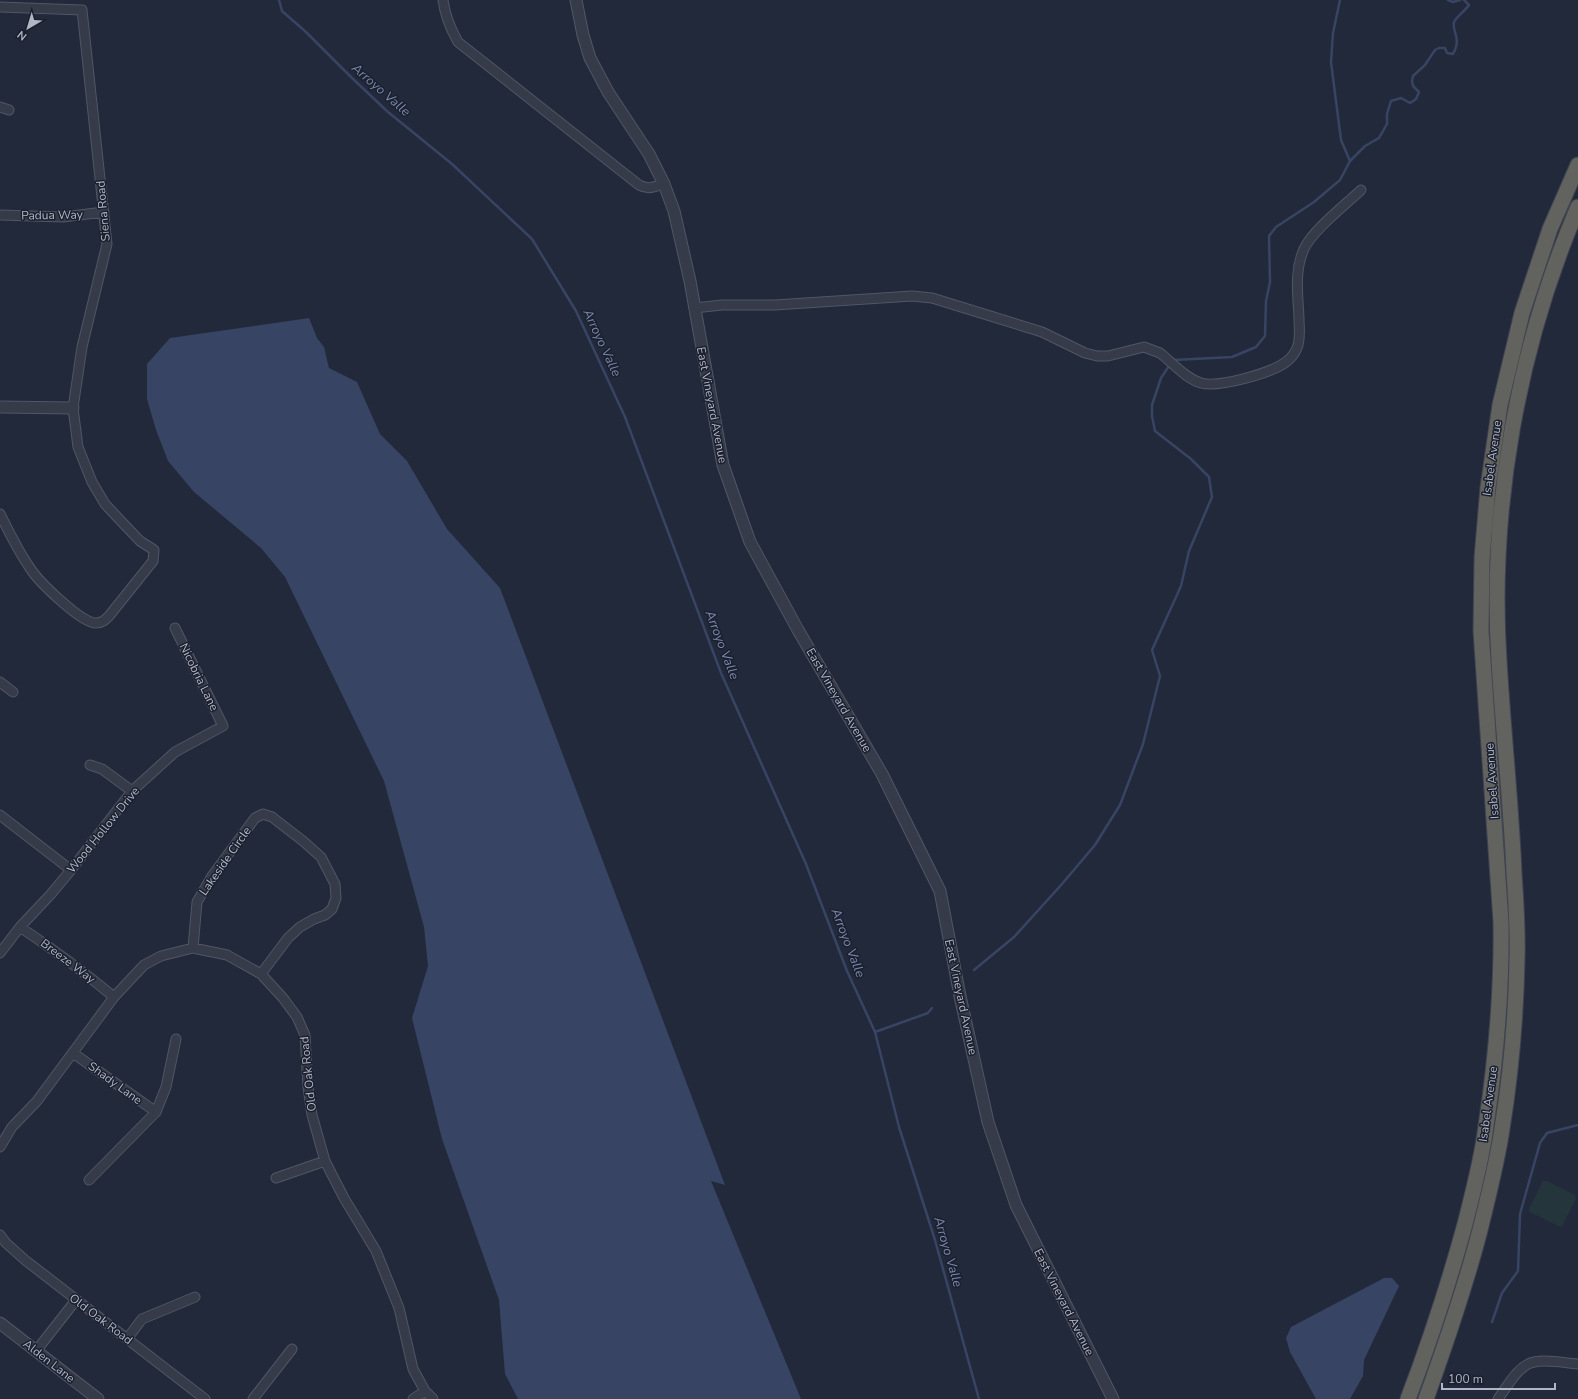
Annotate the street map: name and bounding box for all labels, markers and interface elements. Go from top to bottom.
north arrow [8,8,48,48]
text: N [14,27,30,44]
water label: Arroyo Valle [347,59,414,121]
street label: Siena Road [92,180,114,242]
street label: Padua Way [21,206,84,224]
water label: Arroyo Valle [578,305,626,380]
street label: East Vineyard Avenue [693,346,731,464]
street label: Isabel Avenue [1479,419,1505,497]
water label: Arroyo Valle [700,607,743,682]
street label: Nicobria Lane [176,641,222,713]
street label: East Vineyard Avenue [803,645,875,755]
street label: Isabel Avenue [1481,743,1503,819]
street label: Wood Hollow Drive [63,783,143,877]
street label: Lakeside Circle [195,823,255,899]
water label: Arroyo Valle [826,905,869,980]
street label: Breeze Way [37,935,99,987]
street label: East Vineyard Avenue [941,938,981,1056]
street label: Old Oak Road [296,1036,320,1112]
street label: Shady Lane [85,1058,145,1108]
street label: Isabel Avenue [1475,1065,1501,1143]
water label: Arroyo Valle [929,1214,967,1289]
street label: East Vineyard Avenue [1030,1246,1098,1358]
street label: Old Oak Road [66,1290,136,1348]
street label: Alden Lane [20,1336,78,1386]
scale bar [1442,1365,1555,1391]
text: 100 m [1448,1371,1483,1387]

